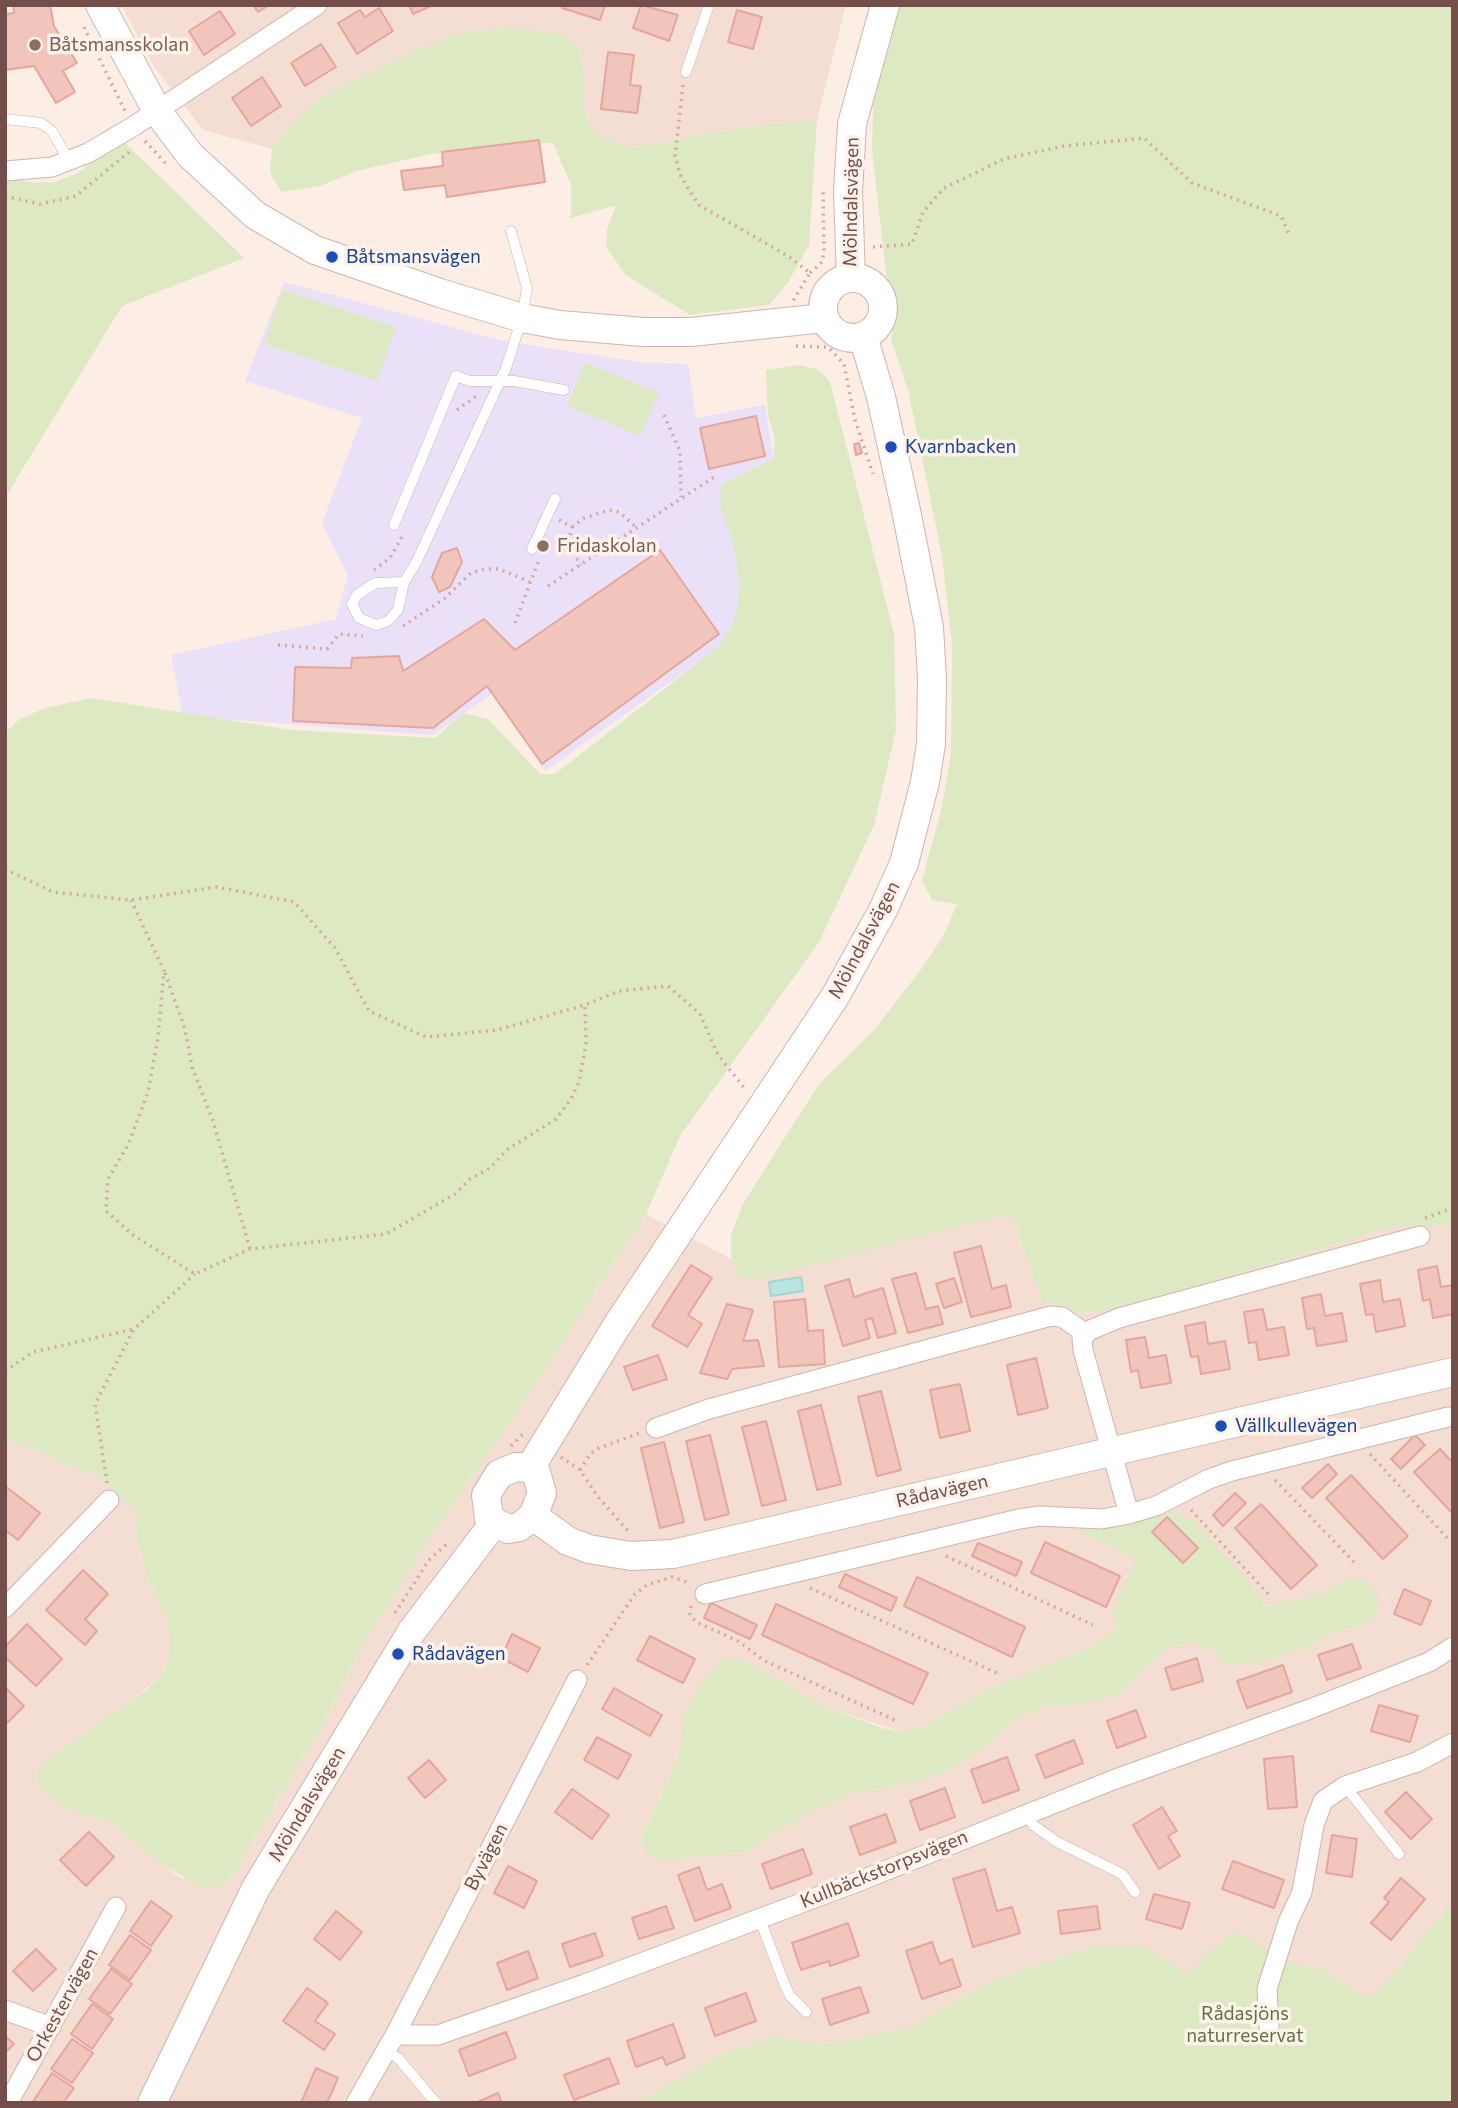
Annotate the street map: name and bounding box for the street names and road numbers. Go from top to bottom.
street label: Mölndalsvägen [838,137,864,267]
street label: Mölndalsvägen [823,877,905,1003]
street label: Rådavägen [894,1469,990,1513]
street label: Mölndalsvägen [264,1742,350,1866]
street label: Byvägen [459,1820,513,1894]
street label: Kullbäckstorpsvägen [797,1825,971,1913]
street label: Orkestervägen [21,1944,103,2066]

